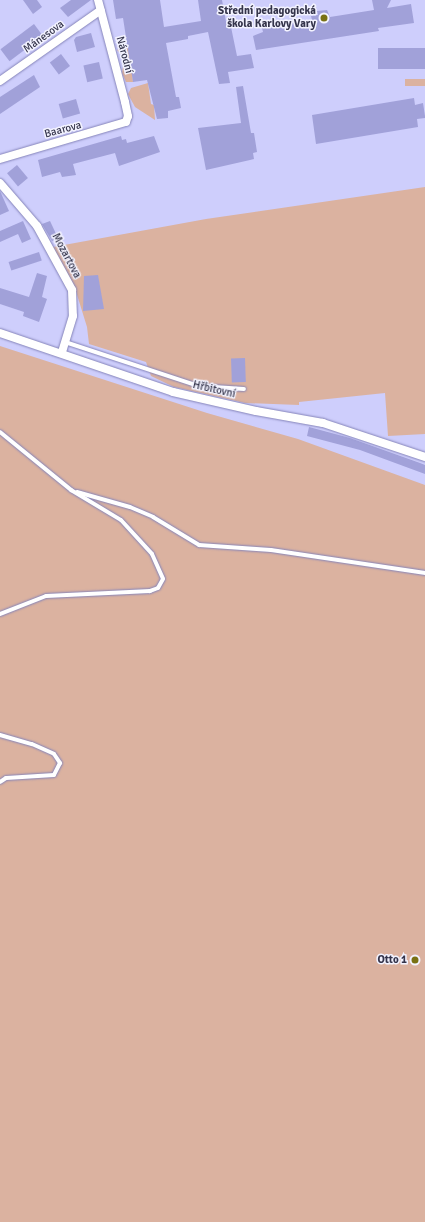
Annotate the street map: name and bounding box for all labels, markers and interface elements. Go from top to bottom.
place label: Střední pedagogická škola Karlovy Vary [218,5,316,31]
marker: Střední pedagogická škola Karlovy Vary [319,13,329,23]
street label: Mánesova [21,18,67,56]
street label: Národní [113,35,135,75]
street label: Baarova [43,119,83,141]
street label: Mozartova [49,231,83,281]
street label: Hřbitovní [191,379,237,401]
place label: Otto 1 [377,953,407,967]
marker: Otto 1 [410,955,420,965]

